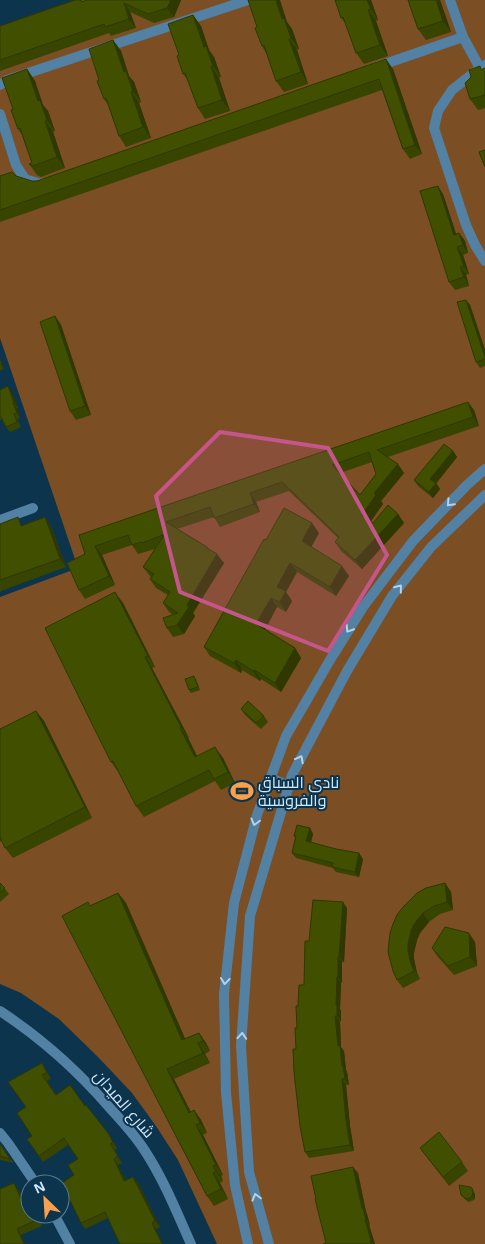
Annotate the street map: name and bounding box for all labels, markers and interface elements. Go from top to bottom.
one-way arrow [447,497,456,506]
one-way arrow [393,585,401,594]
one-way arrow [345,624,355,633]
one-way arrow [294,755,304,764]
place label: نادي السباق والفروسية [258,774,339,810]
sports icon: نادي السباق والفروسية [229,778,255,804]
one-way arrow [250,817,261,826]
one-way arrow [220,977,231,985]
one-way arrow [236,1031,247,1039]
street label: شارع الميدان [88,1067,158,1143]
north arrow [20,1174,70,1224]
text: N [32,1178,47,1197]
one-way arrow [251,1192,262,1201]

